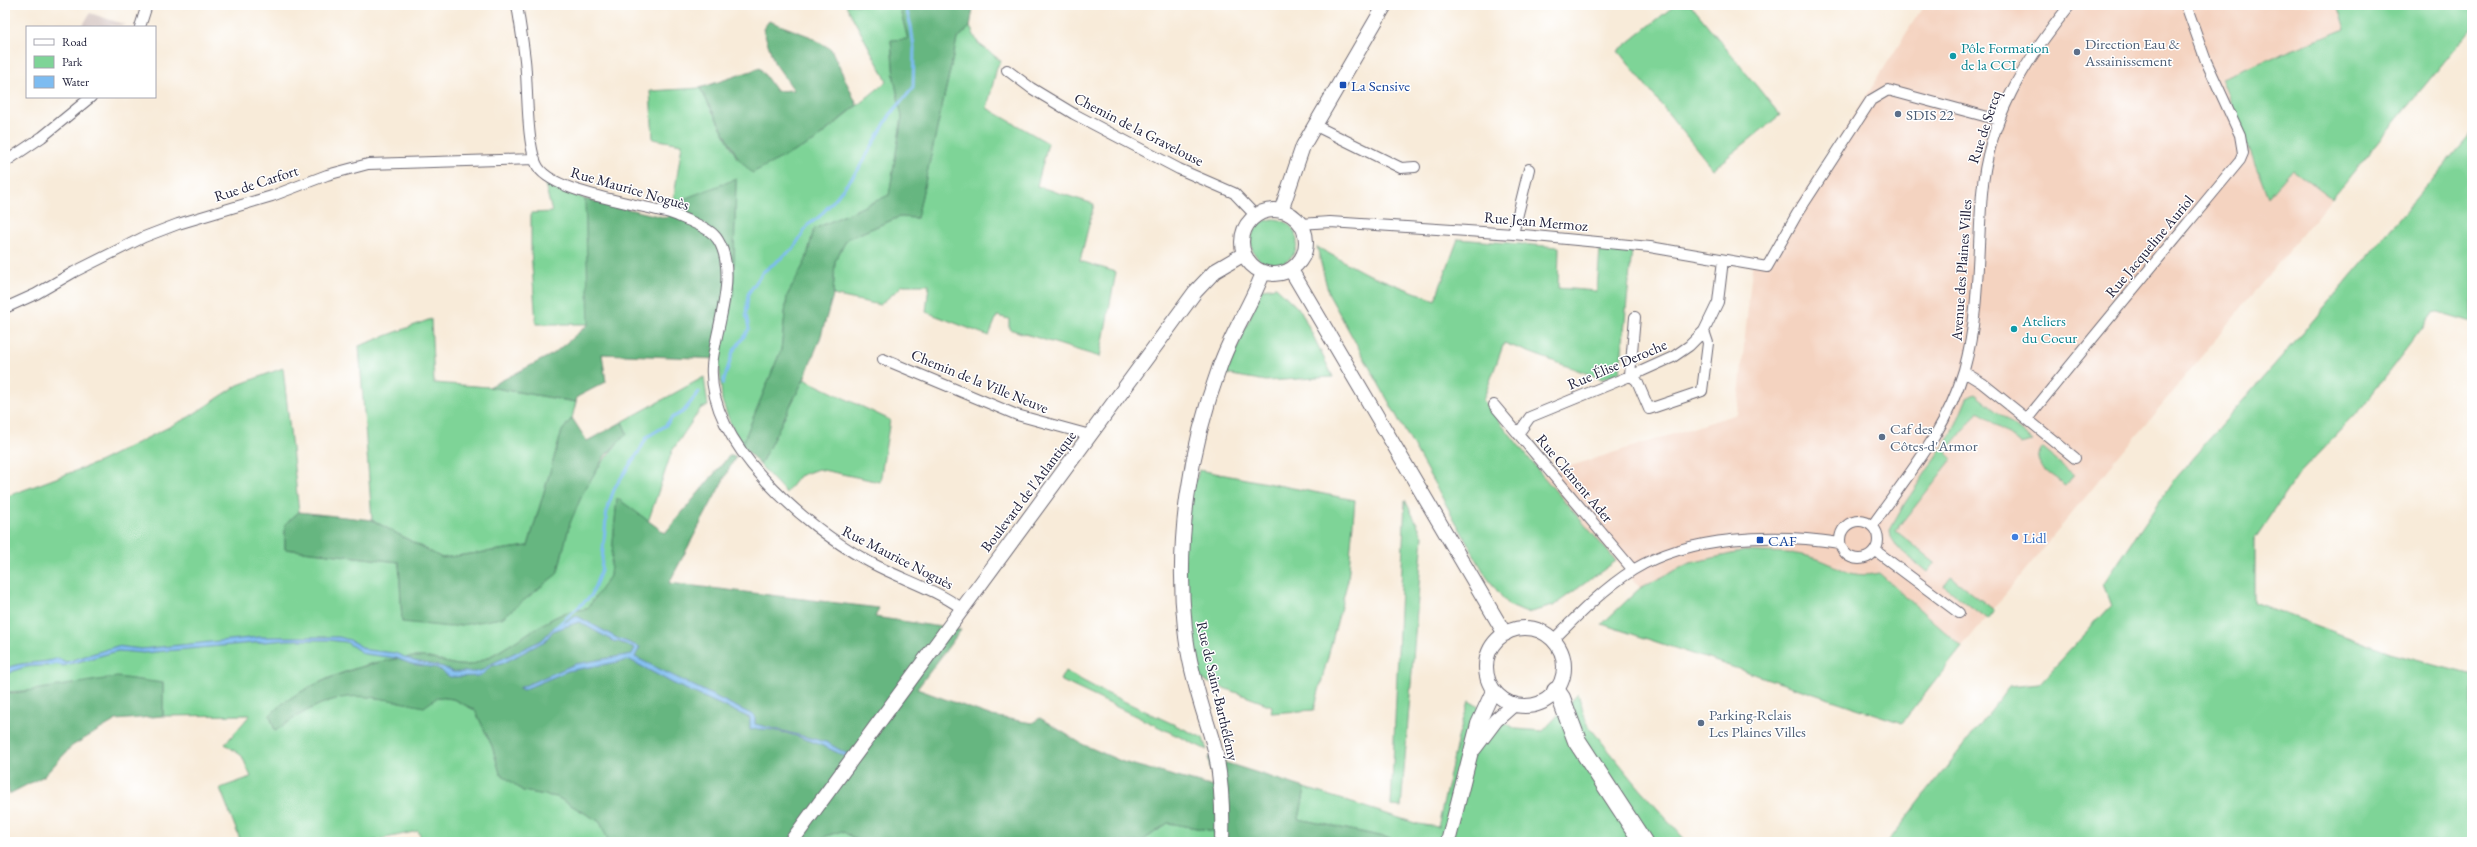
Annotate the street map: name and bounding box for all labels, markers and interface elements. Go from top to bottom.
legend [26,26,156,98]
text: Road [62,34,88,50]
place label: Direction Eau & Assainissement [2084,34,2181,70]
place label: Pôle Formation de la CCI [1961,38,2049,74]
marker: Direction Eau & Assainissement [2072,47,2082,57]
marker: Pôle Formation de la CCI [1948,51,1958,61]
text: Park [62,54,83,70]
text: Water [62,74,89,90]
place label: La Sensive [1351,76,1410,95]
marker: La Sensive [1338,80,1348,90]
street label: Chemin de la Gravelouse [1071,88,1207,170]
street label: Rue de Sercq [1963,88,2005,166]
place label: SDIS 22 [1906,105,1955,124]
marker: SDIS 22 [1893,109,1903,119]
street label: Rue de Carfort [212,160,301,205]
street label: Rue Maurice Noguès [569,162,692,214]
street label: Rue Jacqueline Auriol [2101,191,2198,301]
street label: Avenue des Plaines Villes [1947,198,1975,342]
street label: Rue Jean Mermoz [1483,207,1589,235]
place label: Ateliers du Coeur [2021,311,2077,347]
marker: Ateliers du Coeur [2009,324,2019,334]
street label: Rue Élise Deroche [1564,334,1670,393]
street label: Chemin de la Ville Neuve [908,345,1052,417]
place label: Caf des Côtes-d'Armor [1890,419,1978,455]
street label: Boulevard de l'Atlantique [976,426,1080,555]
street label: Rue Clément Ader [1533,430,1617,526]
marker: Caf des Côtes-d'Armor [1877,432,1887,442]
street label: Rue Maurice Noguès [839,521,957,593]
place label: Lidl [2023,528,2047,547]
place label: CAF [1768,531,1797,550]
marker: Lidl [2010,532,2020,542]
marker: CAF [1755,535,1765,545]
street label: Rue de Saint-Barthélémy [1193,619,1243,763]
place label: Parking-Relais Les Plaines Villes [1709,705,1806,741]
marker: Parking-Relais Les Plaines Villes [1696,718,1706,728]

